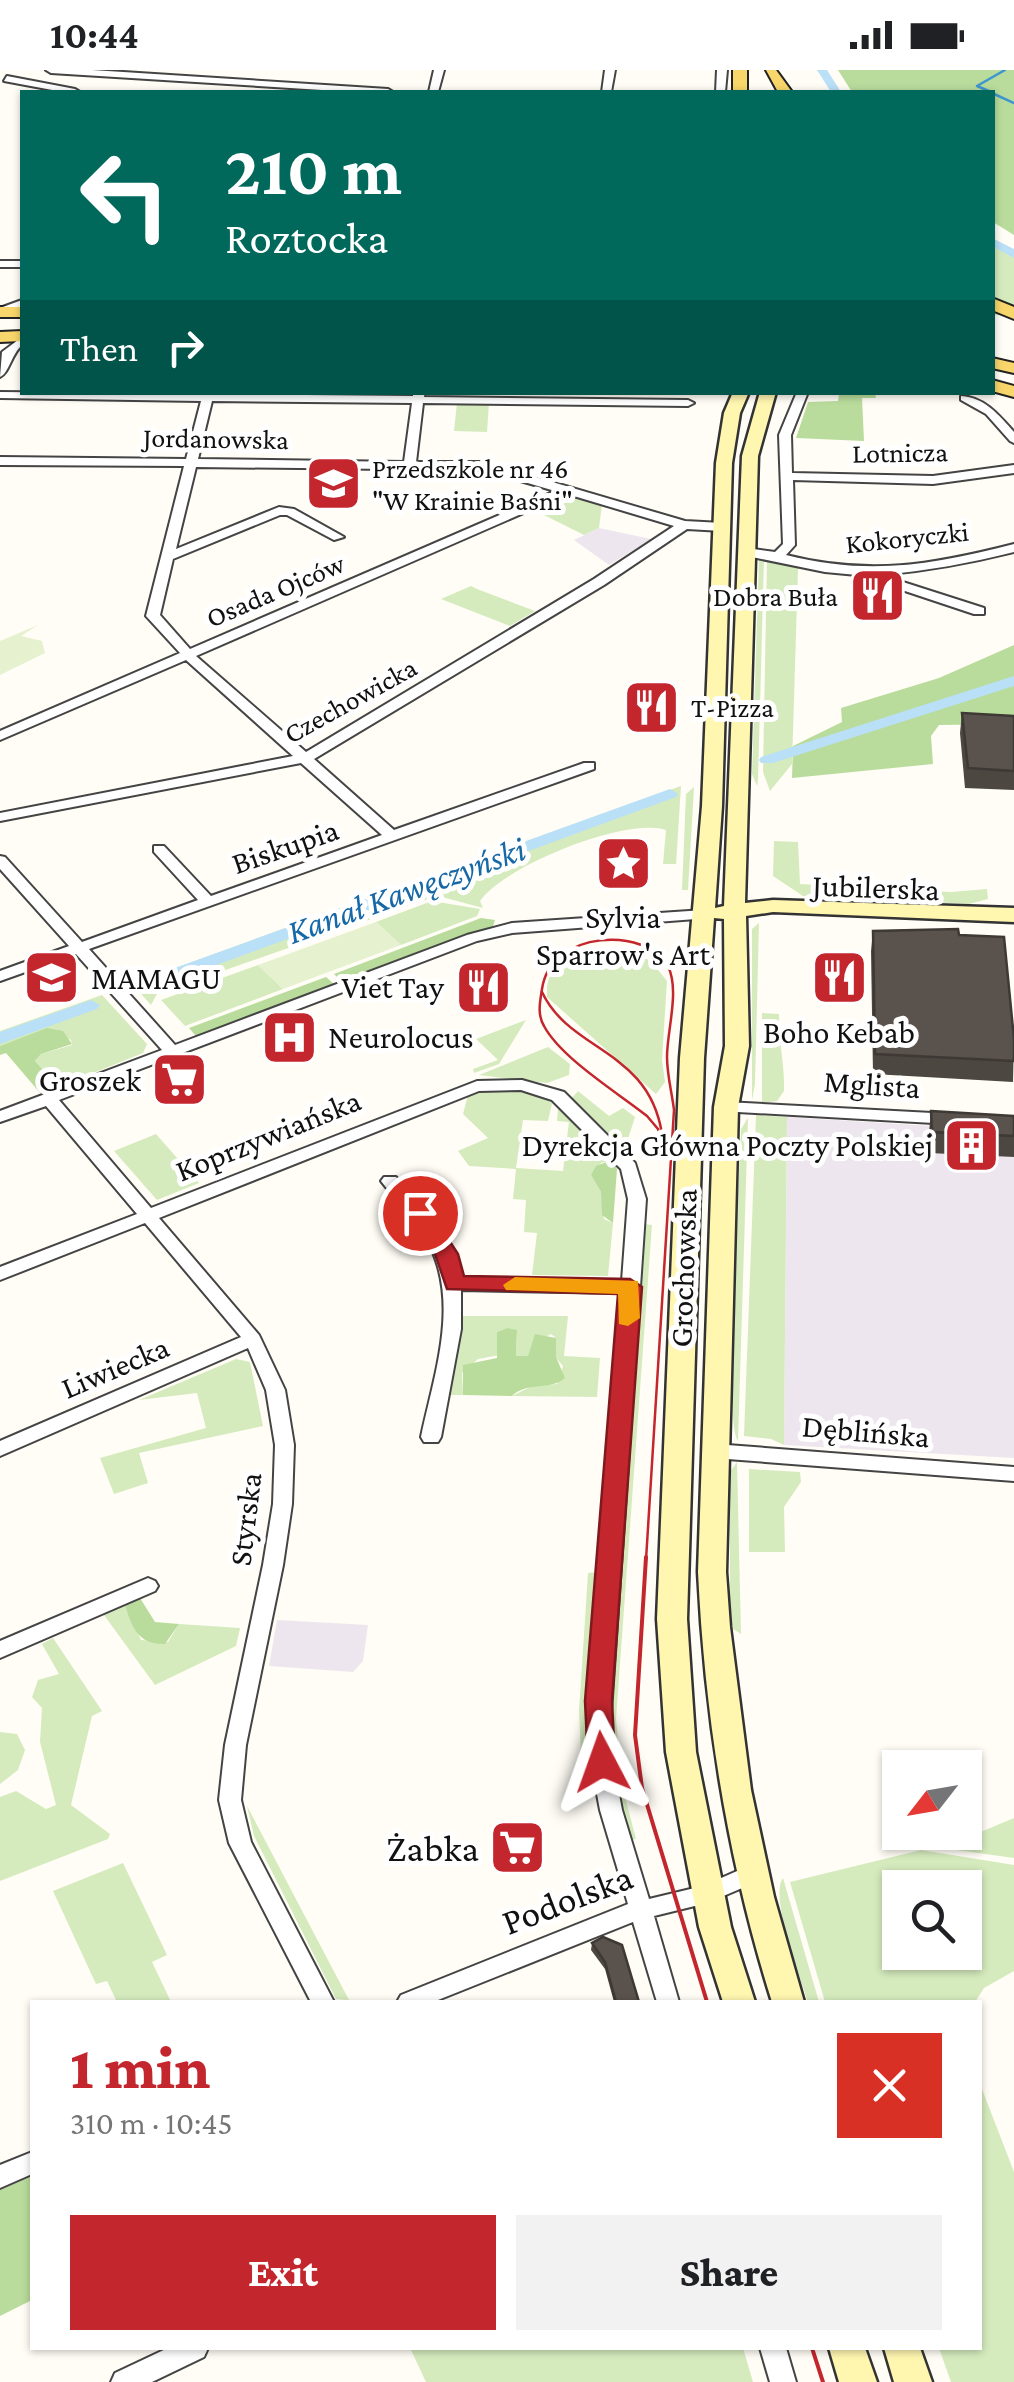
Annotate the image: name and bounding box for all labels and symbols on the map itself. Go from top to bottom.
street label: Jordanowska [140,422,289,455]
street label: Lotnicza [852,436,948,469]
place label: Przedszkole nr 46 "W Krainie Baśni" [372,453,573,516]
school or university icon: Przedszkole nr 46 "W Krainie Baśni" [303,454,363,514]
street label: Kokoryczki [844,516,970,559]
street label: Osada Ojców [201,547,349,633]
restaurant icon: Dobra Buła [847,566,907,626]
place label: Dobra Buła [713,581,838,612]
street label: Czechowicka [279,651,422,750]
restaurant icon: T-Pizza [622,677,682,737]
place label: T-Pizza [691,692,774,723]
street label: Biskupia [227,811,343,881]
water label: Kanał Kawęczyński [282,829,531,952]
place icon: Sylvia Sparrow's Art [593,833,653,893]
street label: Jubilerska [809,867,941,907]
place label: Sylvia Sparrow's Art [536,899,710,972]
school or university icon: MAMAGU [22,948,82,1008]
restaurant icon: Boho Kebab [809,948,869,1008]
restaurant icon: Viet Tay [453,957,513,1017]
place label: MAMAGU [91,960,221,996]
place label: Viet Tay [342,969,444,1005]
hospital icon: Neurolocus [259,1007,319,1067]
place label: Boho Kebab [763,1014,915,1050]
place label: Neurolocus [328,1019,474,1055]
supermarket icon: Groszek [150,1050,210,1110]
place label: Groszek [39,1062,142,1098]
street label: Mglista [823,1063,922,1105]
street label: Koprzywiańska [170,1081,366,1189]
building icon: Dyrekcja Główna Poczty Polskiej [942,1115,1002,1175]
place label: Dyrekcja Główna Poczty Polskiej [522,1127,933,1163]
pin [378,1171,463,1256]
street label: Grochowska [662,1188,704,1348]
street label: Liwiecka [56,1328,174,1406]
street label: Dęblińska [801,1407,932,1455]
street label: Styrska [221,1470,269,1568]
position arrow [550,1710,654,1814]
north arrow [882,1750,982,1850]
supermarket icon: Żabka [488,1818,548,1878]
place label: Żabka [387,1827,479,1869]
street label: Podolska [496,1855,638,1943]

